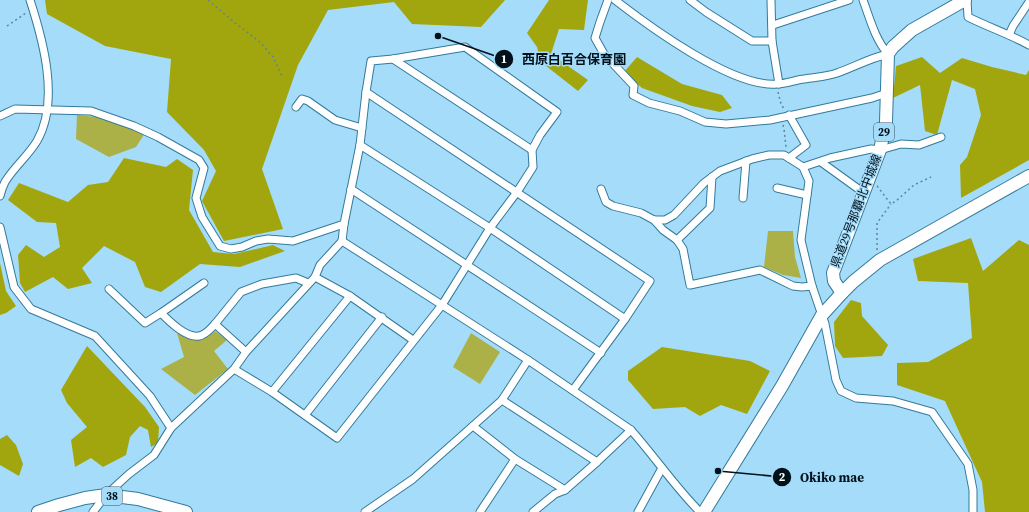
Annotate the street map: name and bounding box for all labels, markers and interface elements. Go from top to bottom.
callout: 西原白百合保育園 [494,47,634,72]
text: 1 [501,51,507,67]
text: 西原白百合保育園 [522,51,626,68]
road number: 29 [874,123,894,141]
street label: 県道29号那覇北中城線 [827,152,885,270]
callout: Okiko mae [772,465,872,490]
text: 2 [779,469,786,485]
text: Okiko mae [800,469,864,486]
road number: 38 [102,487,122,505]

